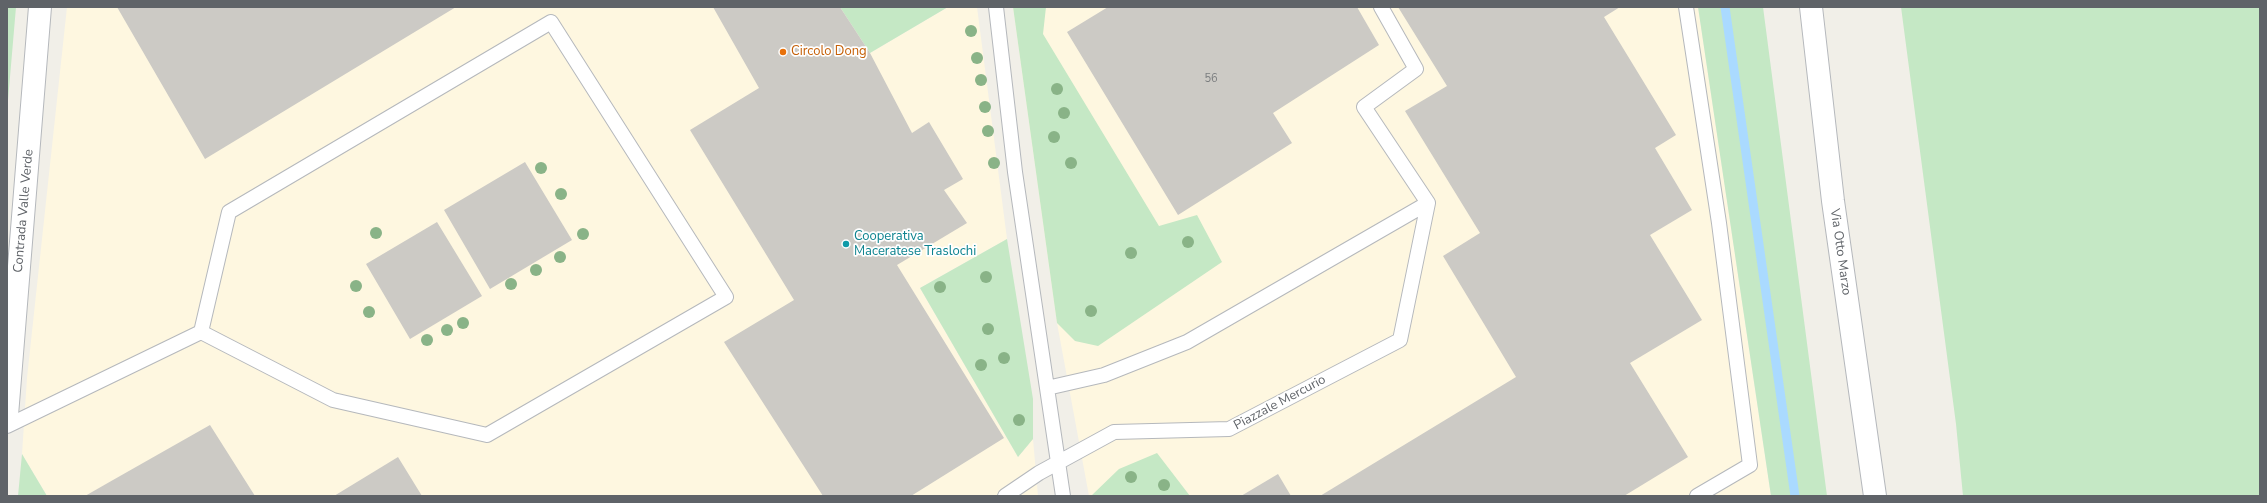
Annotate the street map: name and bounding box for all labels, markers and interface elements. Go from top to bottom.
place label: Circolo Dong [791,44,867,60]
marker: Circolo Dong [778,47,788,57]
house number: 56 [1204,72,1218,86]
street label: Contrada Valle Verde [11,149,37,273]
street label: Via Otto Marzo [1826,208,1854,296]
place label: Cooperativa Maceratese Traslochi [854,229,976,260]
marker: Cooperativa Maceratese Traslochi [841,239,851,249]
street label: Piazzale Mercurio [1231,372,1329,434]

